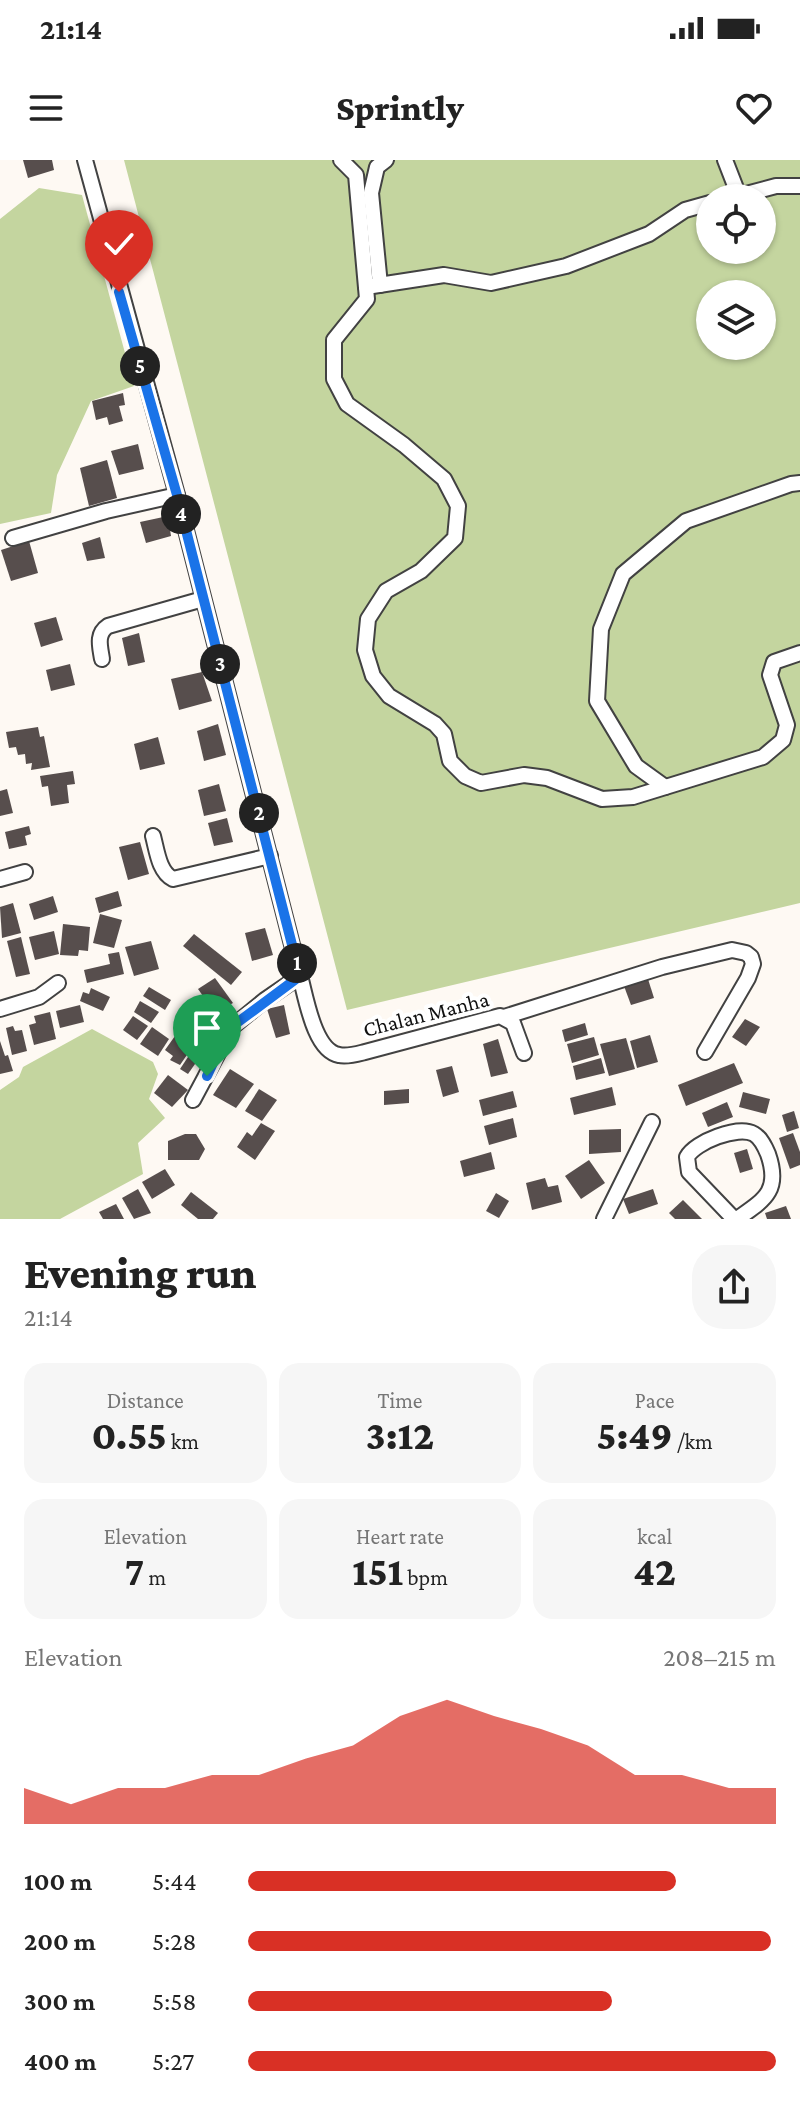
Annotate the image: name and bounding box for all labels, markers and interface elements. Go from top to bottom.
text: 21:14 [40,12,102,45]
icon: menu [24,86,68,130]
icon: heart [732,86,776,130]
text: Sprintly [336,88,464,128]
map controls [696,184,776,360]
button: locate [696,184,776,264]
pin [85,210,153,292]
icon: check [97,222,141,266]
button: layers [696,280,776,360]
pin: 5 [120,346,160,386]
text: 5 [135,353,145,378]
pin: 4 [161,494,201,534]
text: 4 [175,501,187,526]
pin: 3 [200,644,240,684]
text: 3 [215,651,225,676]
pin: 2 [239,793,279,833]
text: 2 [253,800,265,825]
pin: 1 [277,943,317,983]
text: 1 [293,950,301,975]
street label: Chalan Manha [360,986,492,1042]
pin [173,994,241,1076]
icon: arrive [185,1006,229,1050]
button: share [692,1245,776,1329]
text: Evening run [24,1249,256,1297]
text: 21:14 [24,1303,73,1332]
text: Distance [107,1388,184,1413]
text: Time [377,1388,423,1413]
text: Pace [635,1388,674,1413]
text: 0.55 [92,1413,167,1458]
text: 3:12 [366,1413,434,1458]
text: 5:49 [597,1413,673,1458]
text: km [167,1429,199,1454]
text: /km [673,1429,713,1454]
text: Elevation [104,1524,187,1549]
text: Heart rate [356,1524,444,1549]
text: kcal [637,1524,672,1549]
text: 7 [125,1549,144,1594]
text: 151 [352,1549,403,1594]
text: 42 [633,1549,676,1594]
text: m [144,1565,166,1590]
text: bpm [403,1565,448,1590]
text: Elevation [24,1643,122,1672]
text: 208–215 m [663,1643,776,1672]
text: 100 m [24,1867,92,1896]
text: 5:44 [152,1867,197,1896]
text: 200 m [24,1927,96,1956]
text: 5:28 [152,1927,197,1956]
text: 300 m [24,1987,95,2016]
text: 5:58 [152,1987,196,2016]
text: 400 m [24,2047,97,2076]
text: 5:27 [152,2047,194,2076]

